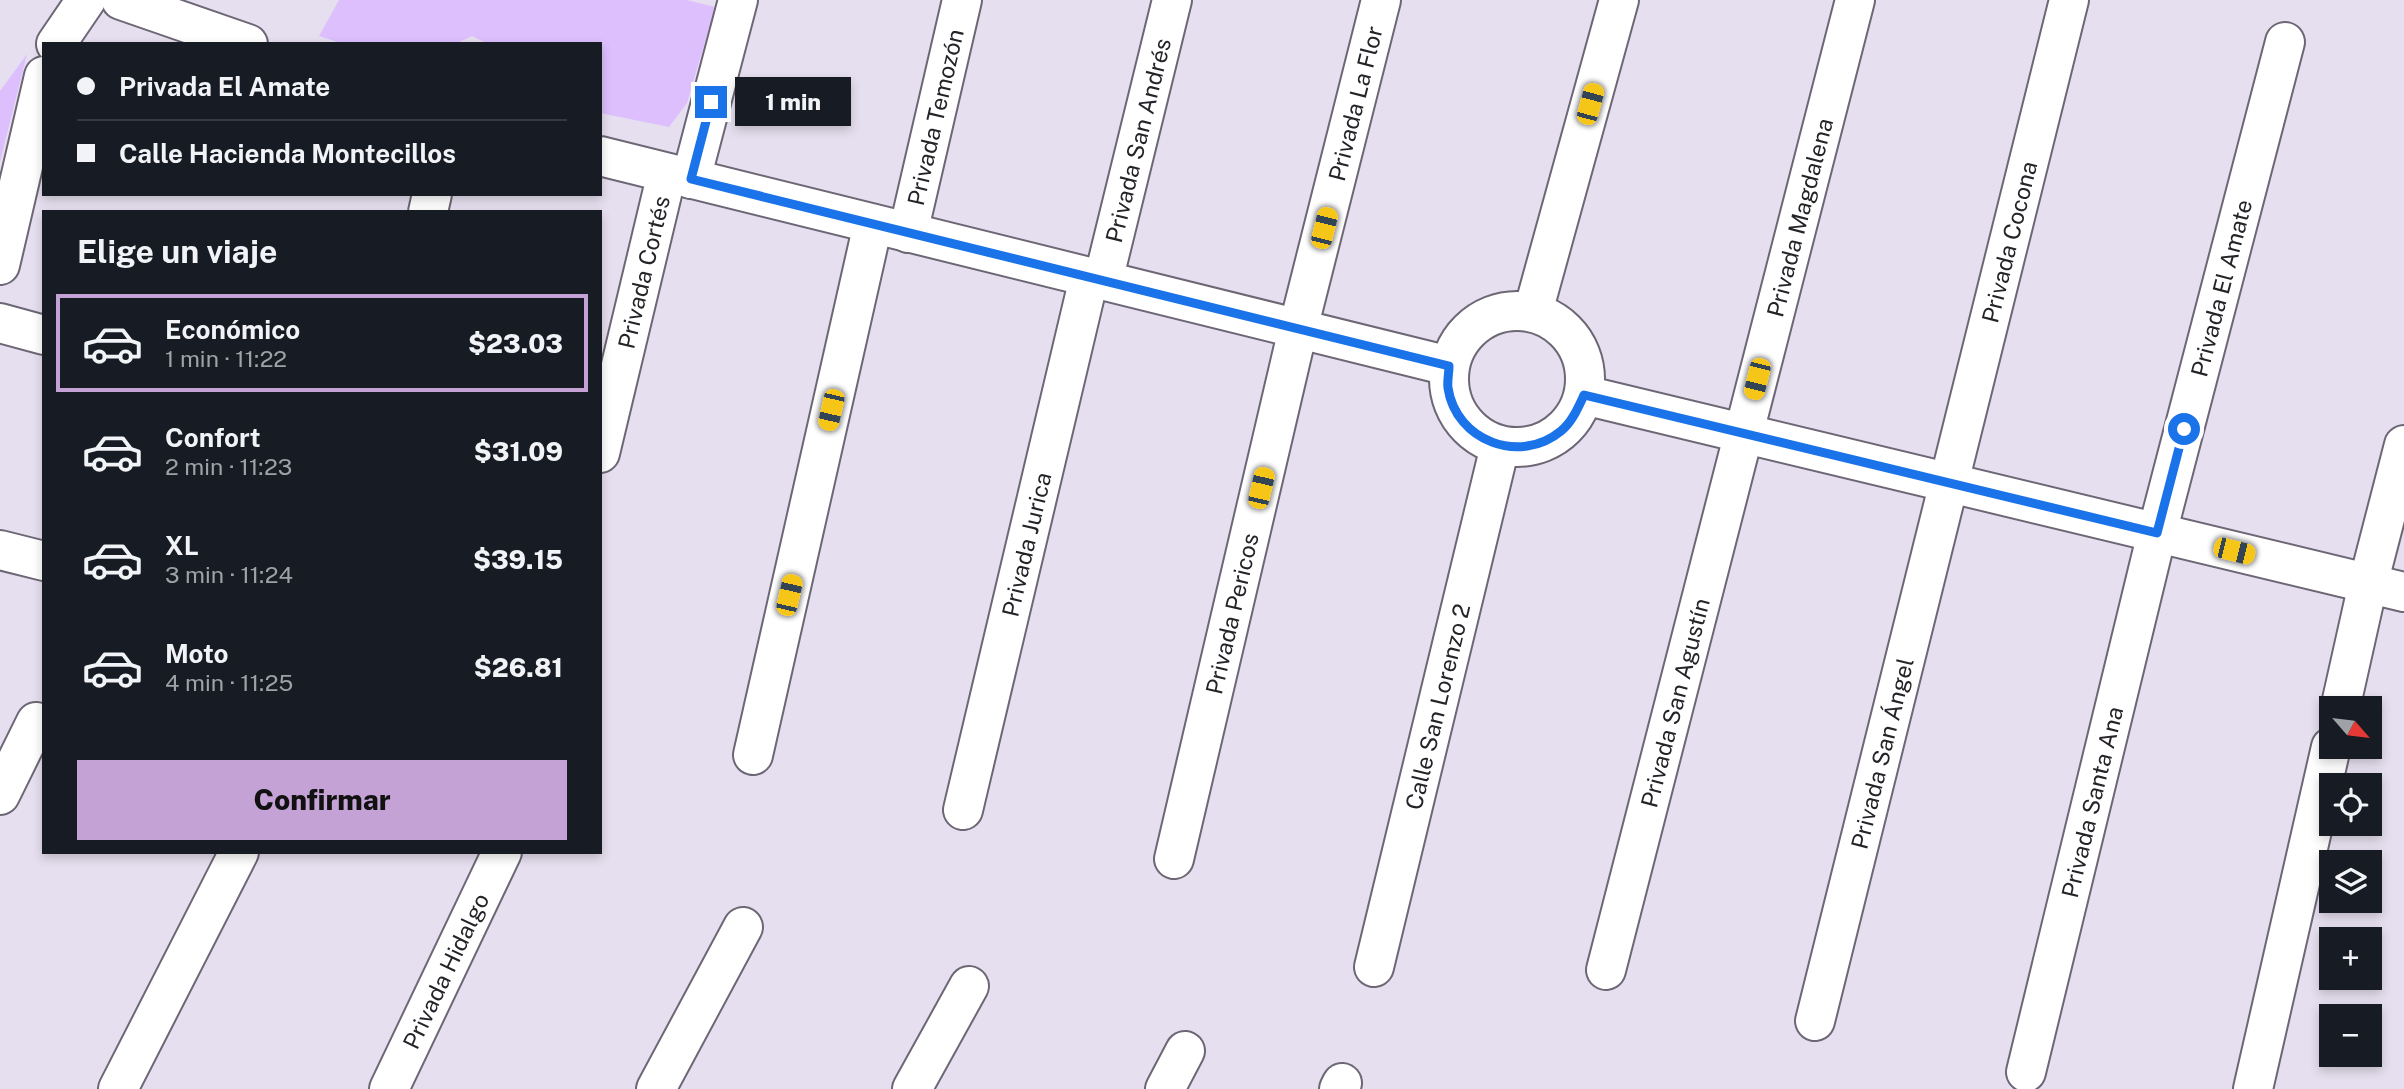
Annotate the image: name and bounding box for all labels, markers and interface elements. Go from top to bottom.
street label: Privada La Flor [1322,23,1387,184]
street label: Privada Temozón [901,26,968,208]
street label: Privada San Andrés [1100,35,1176,245]
text: Privada El Amate [119,71,330,102]
callout: 1 min [736,78,851,126]
car [1575,81,1606,127]
route end [695,86,727,118]
text: 1 min [765,88,821,115]
street label: Privada Magdalena [1761,115,1838,320]
text: Calle Hacienda Montecillos [119,138,456,169]
street label: Privada Cocona [1976,158,2042,325]
street label: Privada Cortés [612,193,675,351]
street label: Privada El Amate [2185,196,2257,379]
car [1309,205,1340,251]
text: Elige un viaje [77,233,277,270]
icon: car [81,312,144,375]
text: Económico [165,314,300,345]
text: $23.03 [468,328,563,359]
text: 1 min · 11:22 [165,345,287,372]
car [1742,356,1773,402]
car [817,387,846,433]
route start [2168,413,2200,445]
icon: car [81,420,144,483]
text: Confort [165,422,261,453]
text: $31.09 [474,436,563,467]
text: 2 min · 11:23 [165,453,292,480]
car [1247,465,1276,511]
street label: Privada Jurica [996,469,1056,619]
icon: car [81,528,144,591]
text: XL [165,530,199,561]
street label: Privada Pericos [1200,530,1263,697]
car [2212,536,2257,566]
text: $39.15 [473,544,563,575]
text: 3 min · 11:24 [165,561,293,588]
car [775,572,804,618]
street label: Privada San Agustín [1635,595,1714,810]
street label: Calle San Lorenzo 2 [1399,601,1475,812]
icon: car [81,636,144,699]
text: Moto [165,638,228,669]
text: $26.81 [474,652,563,683]
street label: Privada San Ángel [1845,655,1918,852]
text: 4 min · 11:25 [165,669,293,696]
north arrow [2319,696,2382,760]
map controls [2319,696,2382,1067]
street label: Privada Santa Ana [2055,704,2128,900]
button: Confirmar [77,760,567,840]
button: locate [2319,773,2382,836]
button: layers [2319,850,2382,913]
street label: Privada Hidalgo [397,888,494,1053]
button: + [2319,927,2382,990]
button: − [2319,1004,2382,1067]

